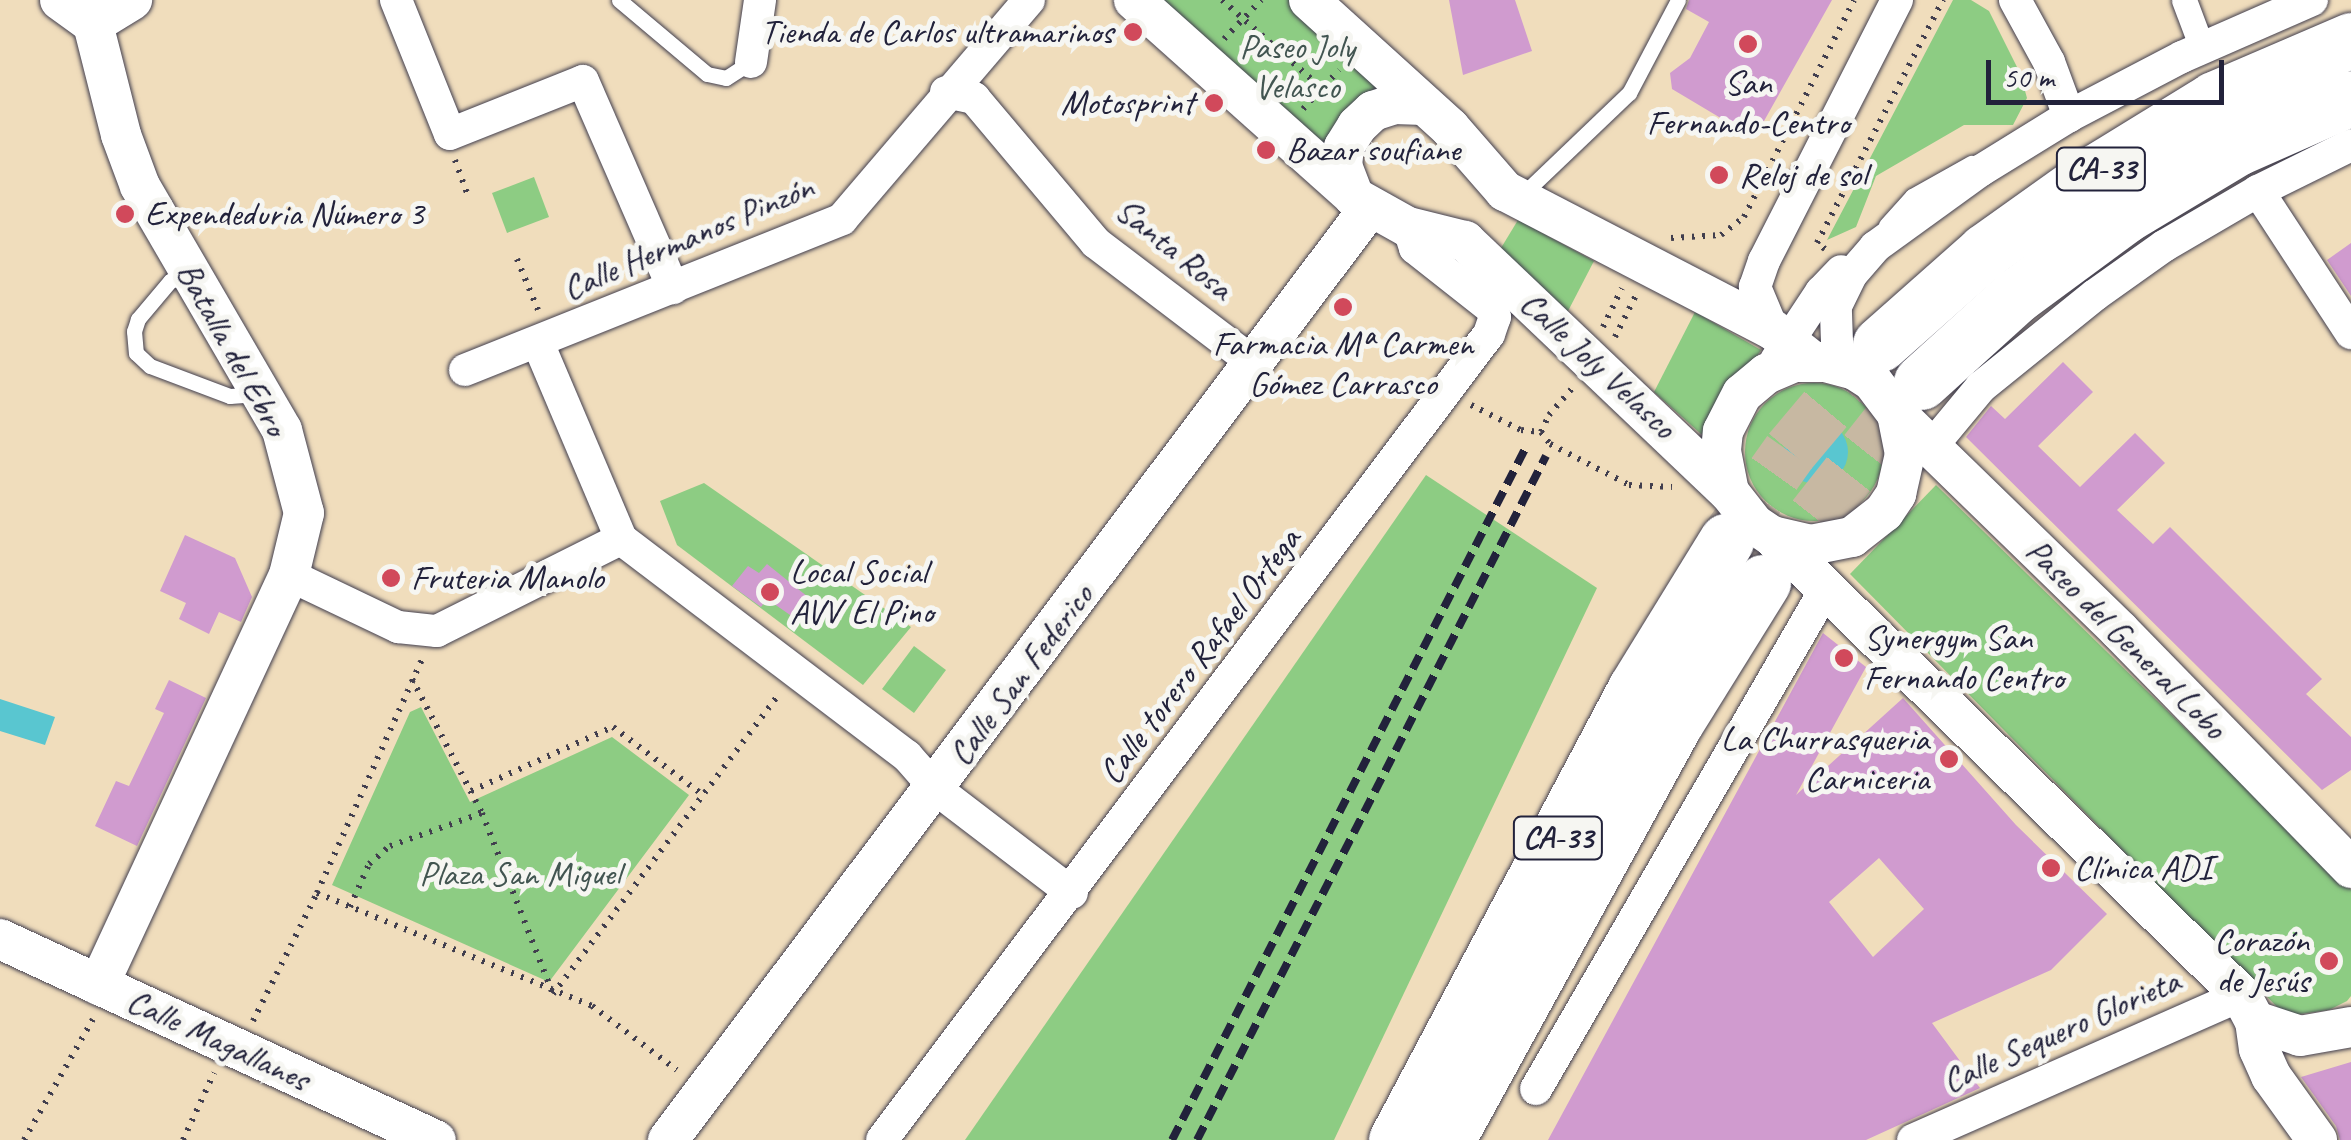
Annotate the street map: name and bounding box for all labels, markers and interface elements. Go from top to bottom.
place label: Tienda de Carlos ultramarinos [759,11,1113,53]
marker: Tienda de Carlos ultramarinos [1122,21,1144,43]
park label: Paseo Joly Velasco [1240,26,1354,108]
marker: San Fernando-Centro [1735,31,1761,57]
scale bar [1991,40,2228,102]
text: 50 m [2003,58,2054,96]
place label: San Fernando-Centro [1647,62,1849,144]
place label: Motosprint [1061,82,1194,124]
marker: Motosprint [1203,92,1225,114]
place label: Bazar soufiane [1286,129,1460,171]
marker: Bazar soufiane [1255,139,1277,161]
road number: CA-33 [2054,142,2148,196]
place label: Reloj de sol [1739,154,1867,196]
marker: Reloj de sol [1708,164,1730,186]
street label: Calle Hermanos Pinzón [556,166,820,310]
street label: Santa Rosa [1107,189,1241,309]
place label: Expendeduria Número 3 [145,193,424,235]
marker: Expendeduria Número 3 [114,203,136,225]
street label: Batalla del Ebro [167,255,297,443]
street label: Calle Joly Velasco [1511,282,1685,448]
marker: Farmacia Mª Carmen Gómez Carrasco [1332,296,1354,318]
place label: Farmacia Mª Carmen Gómez Carrasco [1213,323,1473,405]
street label: Calle torero Rafael Ortega [1091,520,1309,792]
street label: Paseo del General Lobo [2017,530,2235,748]
place label: Local Social AVV El Pino [790,551,933,633]
place label: Fruteria Manolo [411,557,605,599]
marker: Fruteria Manolo [380,567,402,589]
street label: Calle San Federico [939,576,1103,774]
marker: Local Social AVV El Pino [759,581,781,603]
place label: Synergym San Fernando Centro [1864,617,2064,699]
marker: Synergym San Fernando Centro [1833,647,1855,669]
place label: La Churrasqueria Carniceria [1722,718,1929,800]
marker: La Churrasqueria Carniceria [1938,748,1960,770]
road number: CA-33 [1510,811,1606,865]
place label: Clínica ADI [2074,847,2212,889]
park label: Plaza San Miguel [419,853,621,895]
marker: Clínica ADI [2038,855,2064,881]
place label: Corazón de Jesús [2214,920,2309,1002]
marker: Corazón de Jesús [2318,950,2340,972]
street label: Calle Sequero Glorieta [1936,960,2186,1102]
street label: Calle Magallanes [120,980,316,1100]

